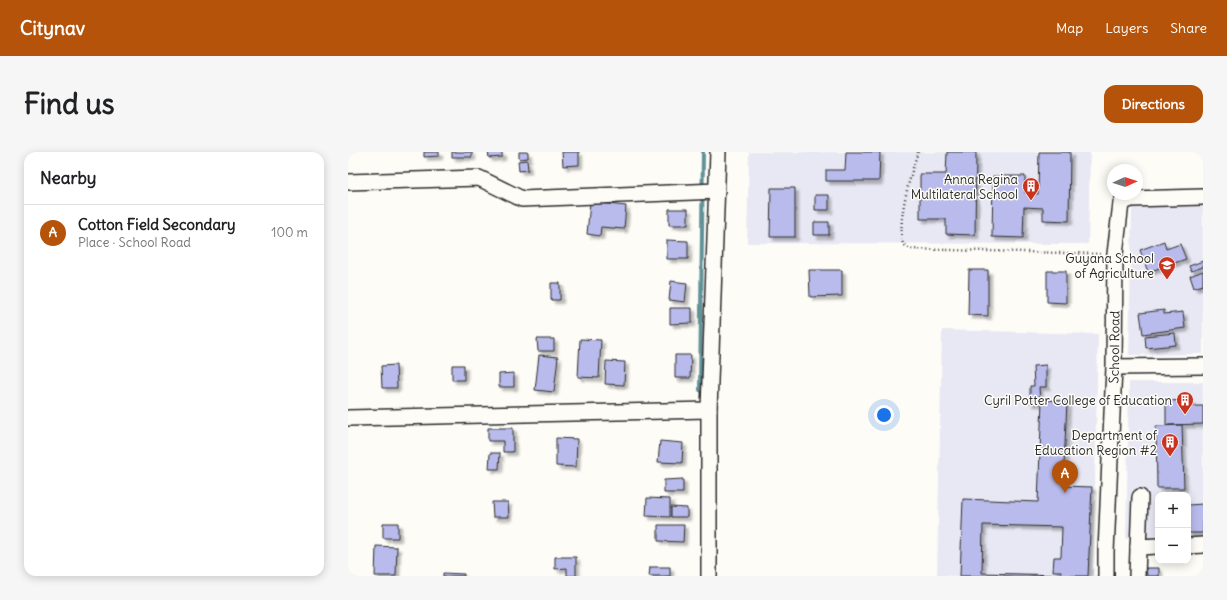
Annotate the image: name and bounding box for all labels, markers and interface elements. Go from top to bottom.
text: Citynav [20,16,85,40]
text: Map [1056,19,1083,37]
text: Layers [1105,19,1148,37]
text: Share [1170,19,1207,37]
button: Directions [1104,85,1203,123]
text: Find us [24,86,115,122]
north arrow [1107,164,1143,200]
text: Nearby [40,167,96,189]
place label: Anna Regina Multilateral School [911,171,1018,203]
building icon: Anna Regina Multilateral School [1021,176,1041,201]
text: Cotton Field Secondary [78,215,236,234]
text: A [49,224,57,241]
text: 100 m [271,224,308,241]
text: Place · School Road [78,234,191,251]
place label: Guyana School of Agriculture [1065,250,1154,282]
school or university icon: Guyana School of Agriculture [1157,255,1177,280]
street label: School Road [1105,310,1123,384]
building icon: Cyril Potter College of Education [1175,390,1195,415]
place label: Cyril Potter College of Education [984,392,1172,409]
your location [874,405,894,425]
place label: Department of Education Region #2 [1035,427,1158,459]
building icon: Department of Education Region #2 [1160,432,1180,457]
pin: A [1052,460,1078,493]
map controls [1155,492,1191,564]
button: + [1155,492,1191,528]
button: − [1155,528,1191,564]

